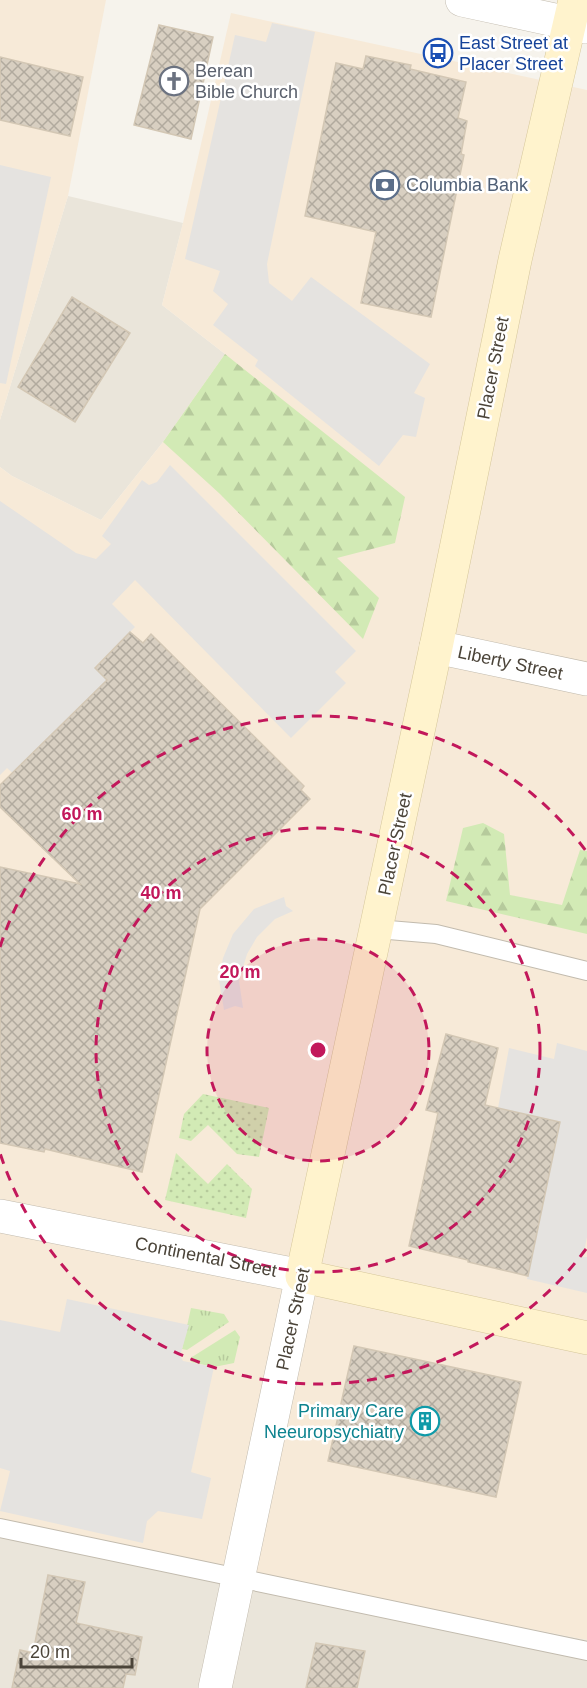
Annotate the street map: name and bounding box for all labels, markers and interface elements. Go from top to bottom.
place label: East Street at Placer Street [459,33,568,74]
bus stop icon: East Street at Placer Street [422,37,454,69]
place label: Berean Bible Church [195,61,298,102]
church icon: Berean Bible Church [158,65,190,97]
bank icon: Columbia Bank [369,169,401,201]
place label: Columbia Bank [406,175,529,195]
street label: Placer Street [473,315,513,421]
street label: Liberty Street [456,642,565,684]
street label: Placer Street [374,791,416,897]
text: 60 m [61,804,103,824]
text: 40 m [140,883,182,903]
text: 20 m [219,962,261,982]
centre of rings [308,1040,328,1060]
street label: Continental Street [133,1233,279,1281]
street label: Placer Street [272,1266,314,1372]
place label: Primary Care Neeuropsychiatry [264,1401,404,1442]
building icon: Primary Care Neeuropsychiatry [409,1405,441,1437]
scale bar [21,1631,132,1669]
text: 20 m [30,1642,70,1662]

